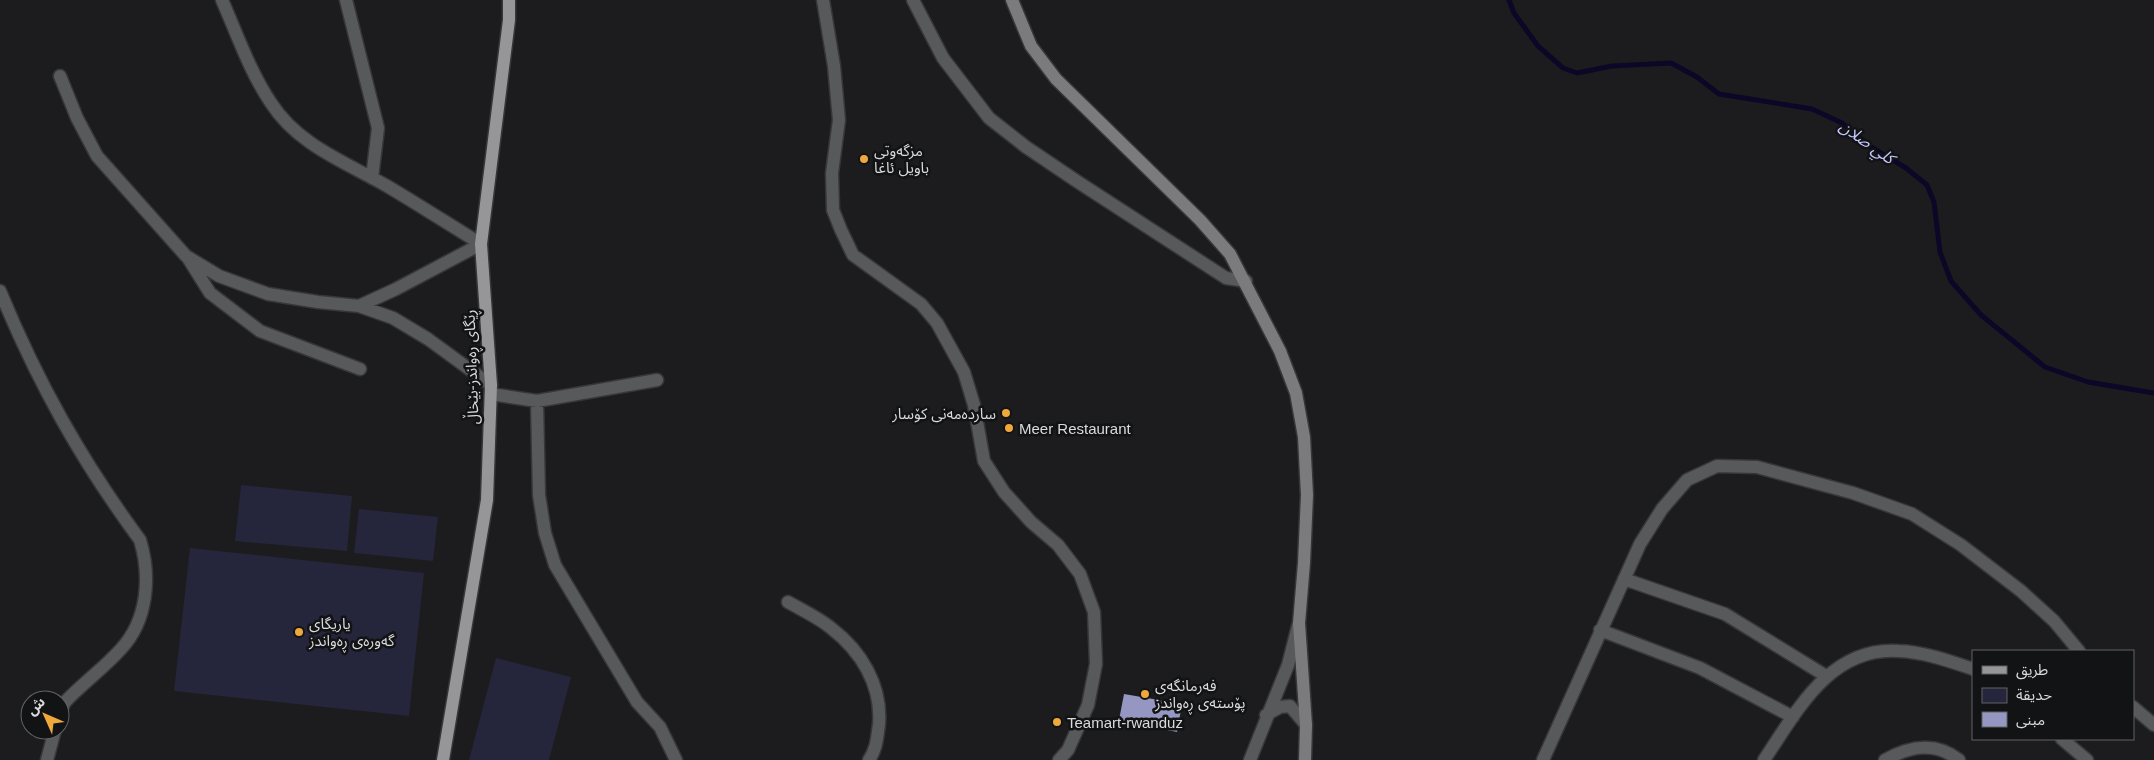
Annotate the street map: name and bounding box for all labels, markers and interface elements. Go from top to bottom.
water label: كلي صلان [1834,117,1900,173]
place label: مزگەوتی باویل ئاغا [874,142,929,177]
marker: مزگەوتی باویل ئاغا [858,153,870,165]
street label: ڕێگای ڕەواندز-بێخاڵ [458,309,486,425]
place label: ساردەمەنی کۆسار [891,405,996,423]
marker: ساردەمەنی کۆسار [1000,407,1012,419]
place label: Meer Restaurant [1019,420,1132,437]
marker: Meer Restaurant [1003,422,1015,434]
place label: یاریگای گەورەی ڕەواندز [308,615,395,653]
marker: یاریگای گەورەی ڕەواندز [293,626,305,638]
legend [1972,650,2134,740]
text: طريق [2016,661,2048,680]
place label: فەرمانگەی پۆستەی ڕەواندز [1154,677,1246,715]
text: حديقة [2016,686,2052,703]
marker: فەرمانگەی پۆستەی ڕەواندز [1139,688,1151,700]
north arrow [20,690,70,740]
text: ش [23,693,48,718]
text: مبنى [2016,711,2045,729]
place label: Teamart-rwanduz [1067,714,1183,731]
marker: Teamart-rwanduz [1051,716,1063,728]

